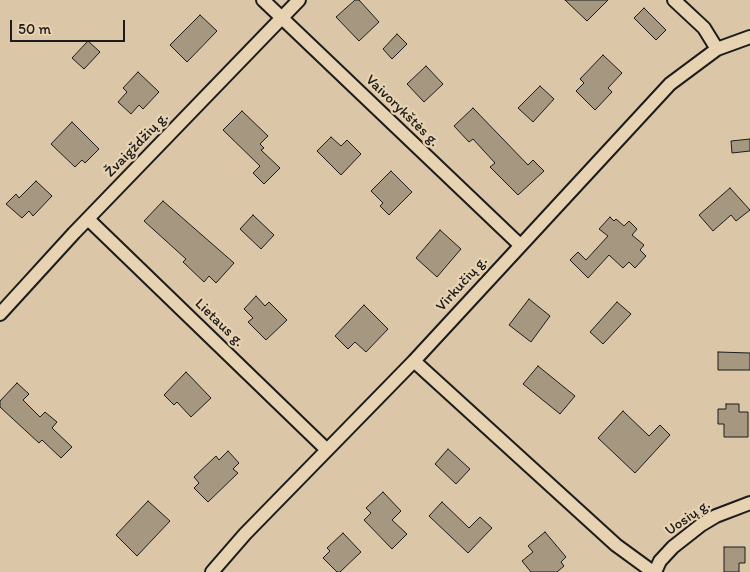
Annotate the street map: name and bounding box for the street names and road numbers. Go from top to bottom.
street label: Vaivorykštės g. [361,71,443,151]
street label: Žvaigždžių g. [101,109,173,181]
street label: Virkučių g. [432,253,492,315]
street label: Lietaus g. [191,295,247,351]
street label: Uosių g. [662,496,714,540]

